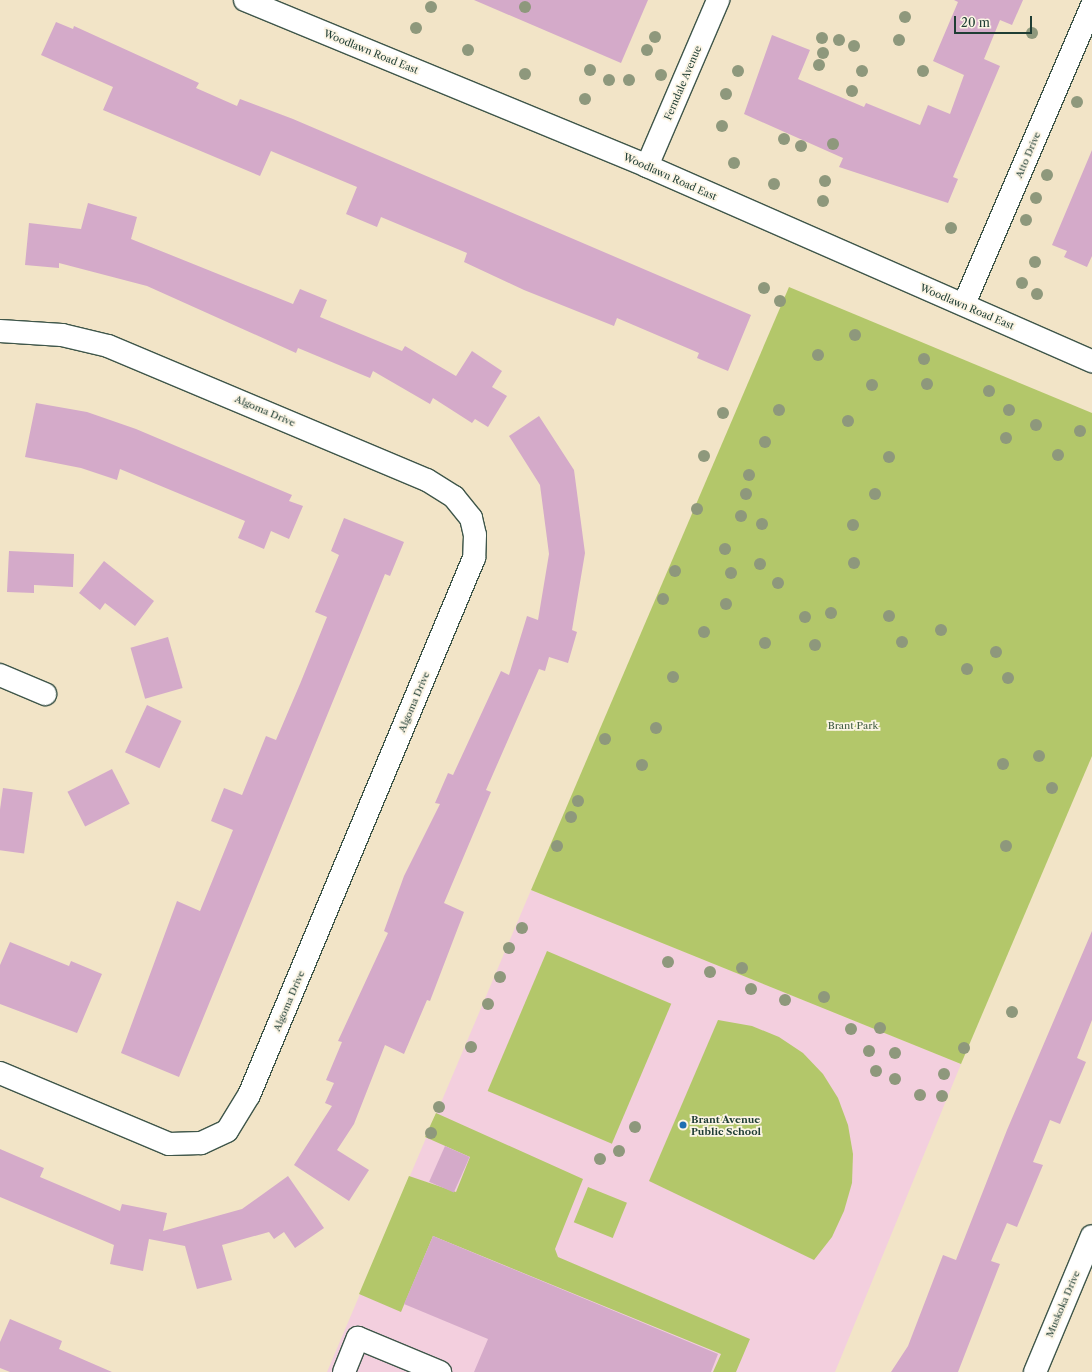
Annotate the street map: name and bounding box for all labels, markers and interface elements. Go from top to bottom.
scale bar [956,8,1034,34]
text: 20 m [961,15,990,30]
street label: Woodlawn Road East [322,28,420,76]
street label: Ferndale Avenue [662,44,704,122]
street label: Atto Drive [1013,130,1043,180]
street label: Woodlawn Road East [621,151,719,203]
street label: Woodlawn Road East [918,282,1016,332]
street label: Algoma Drive [233,393,297,429]
street label: Algoma Drive [396,670,432,734]
park label: Brant Park [828,720,878,732]
street label: Algoma Drive [271,969,307,1033]
place label: Brant Avenue Public School [691,1113,761,1136]
marker: Brant Avenue Public School [678,1120,688,1130]
street label: Muskoka Drive [1044,1269,1082,1339]

